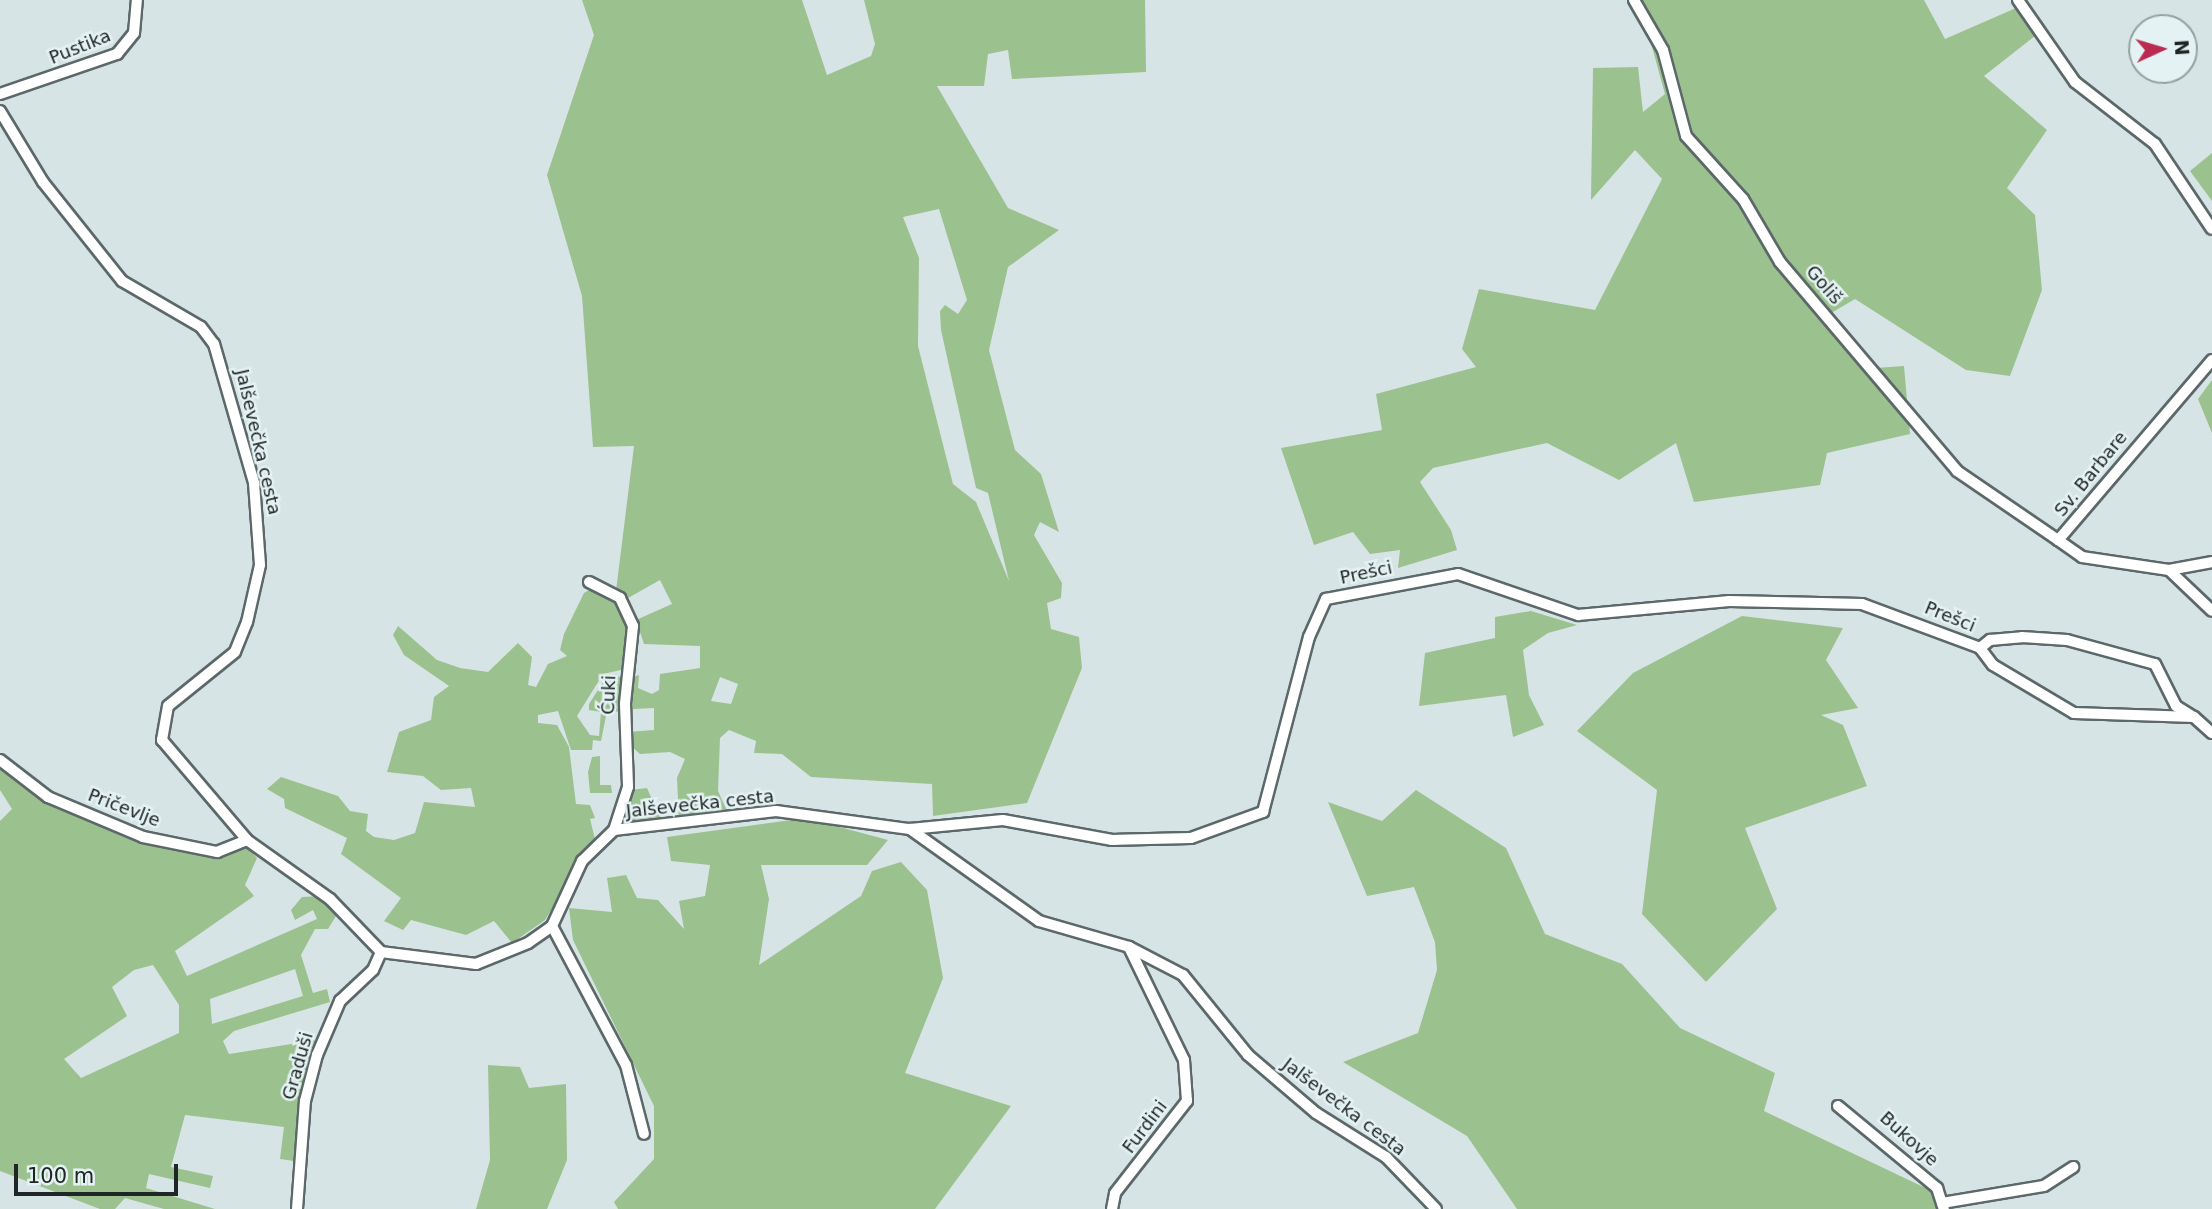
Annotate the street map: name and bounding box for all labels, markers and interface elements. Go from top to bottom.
north arrow [2128,14,2198,84]
street label: Pustika [46,25,114,69]
text: N [2170,39,2193,56]
street label: Goliš [1801,261,1847,309]
street label: Jalševečka cesta [231,367,285,517]
street label: Sv. Barbare [2050,427,2132,521]
street label: Prešci [1338,557,1394,589]
street label: Prešci [1921,597,1979,637]
street label: Ćuki [598,675,620,715]
street label: Pričevlje [85,784,163,832]
street label: Jalševečka cesta [625,785,775,823]
street label: Graduši [278,1030,318,1102]
street label: Jalševečka cesta [1278,1054,1410,1160]
street label: Furdini [1118,1096,1172,1158]
street label: Bukovje [1875,1107,1943,1171]
scale bar [18,1150,182,1194]
text: 100 m [27,1164,94,1188]

